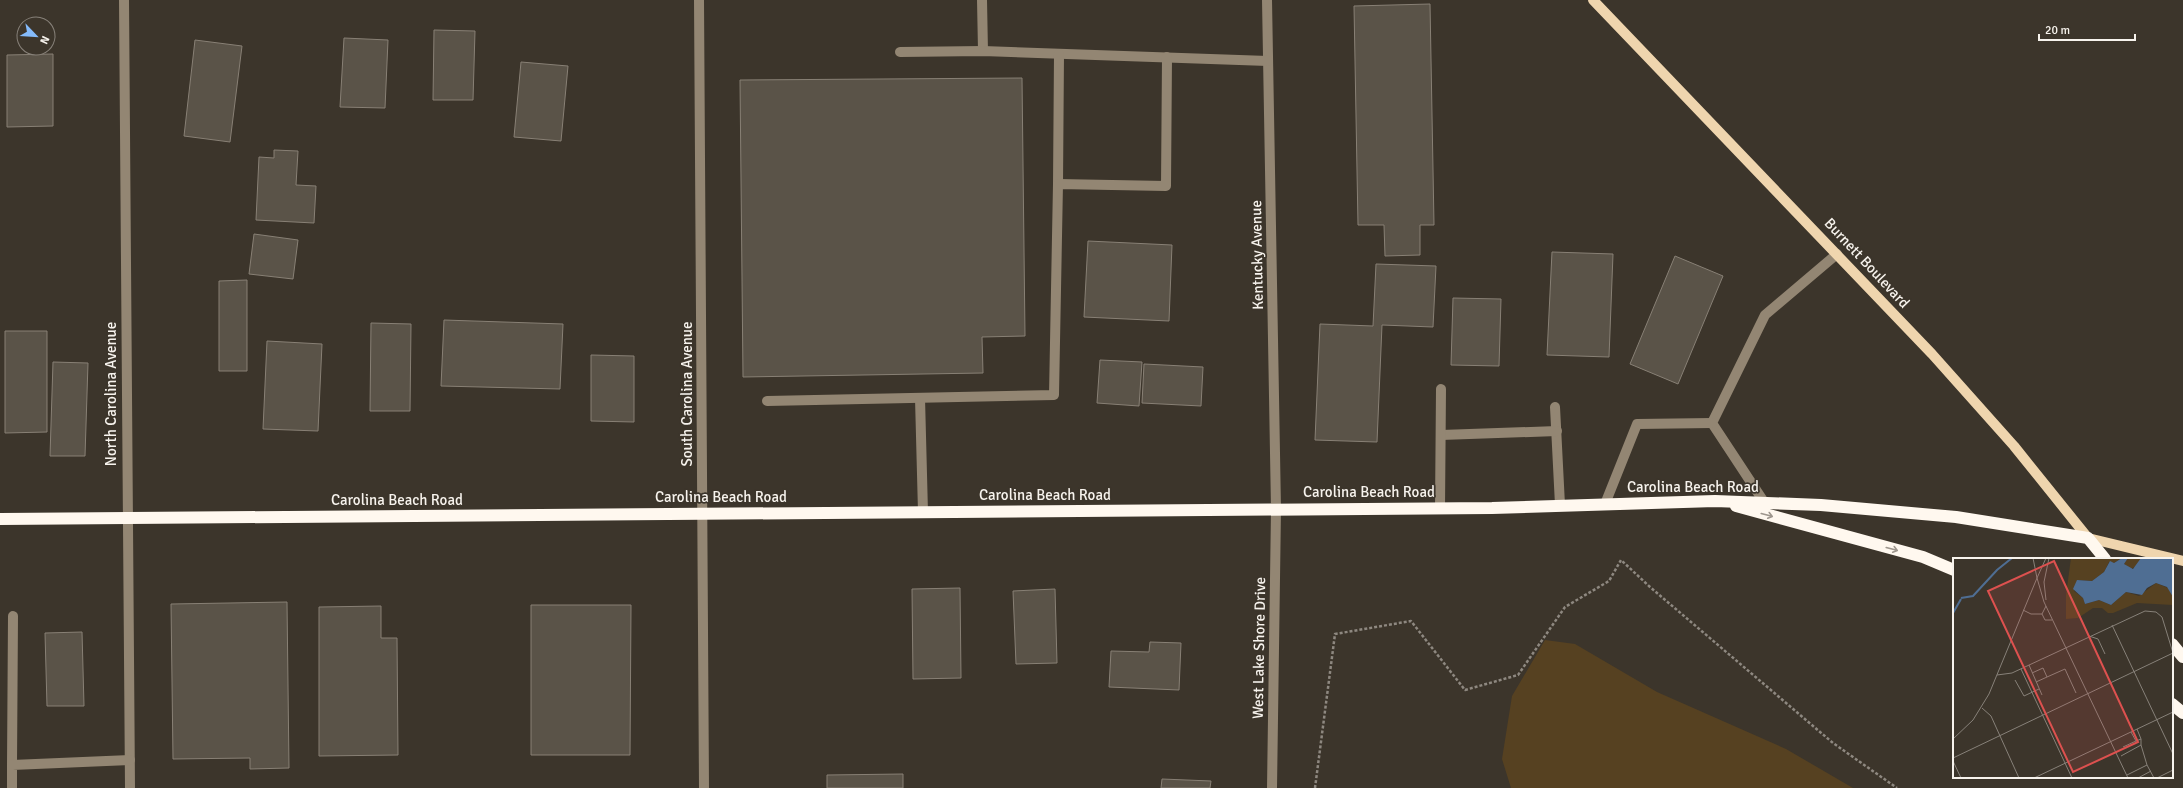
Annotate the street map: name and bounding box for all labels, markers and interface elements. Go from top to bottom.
north arrow [16,16,56,56]
scale bar [2039,16,2135,42]
text: 20 m [2045,23,2070,38]
text: N [37,34,52,46]
street label: Kentucky Avenue [1247,200,1267,310]
street label: Burnett Boulevard [1821,214,1913,312]
street label: South Carolina Avenue [678,321,696,467]
street label: North Carolina Avenue [102,322,120,466]
street label: Carolina Beach Road [1627,478,1759,496]
street label: Carolina Beach Road [1303,483,1435,501]
street label: Carolina Beach Road [979,486,1111,504]
street label: Carolina Beach Road [655,488,787,506]
street label: Carolina Beach Road [331,491,463,509]
one-way arrow [1760,511,1773,519]
one-way arrow [1885,545,1898,553]
inset map [1953,558,2173,778]
street label: West Lake Shore Drive [1249,577,1269,719]

